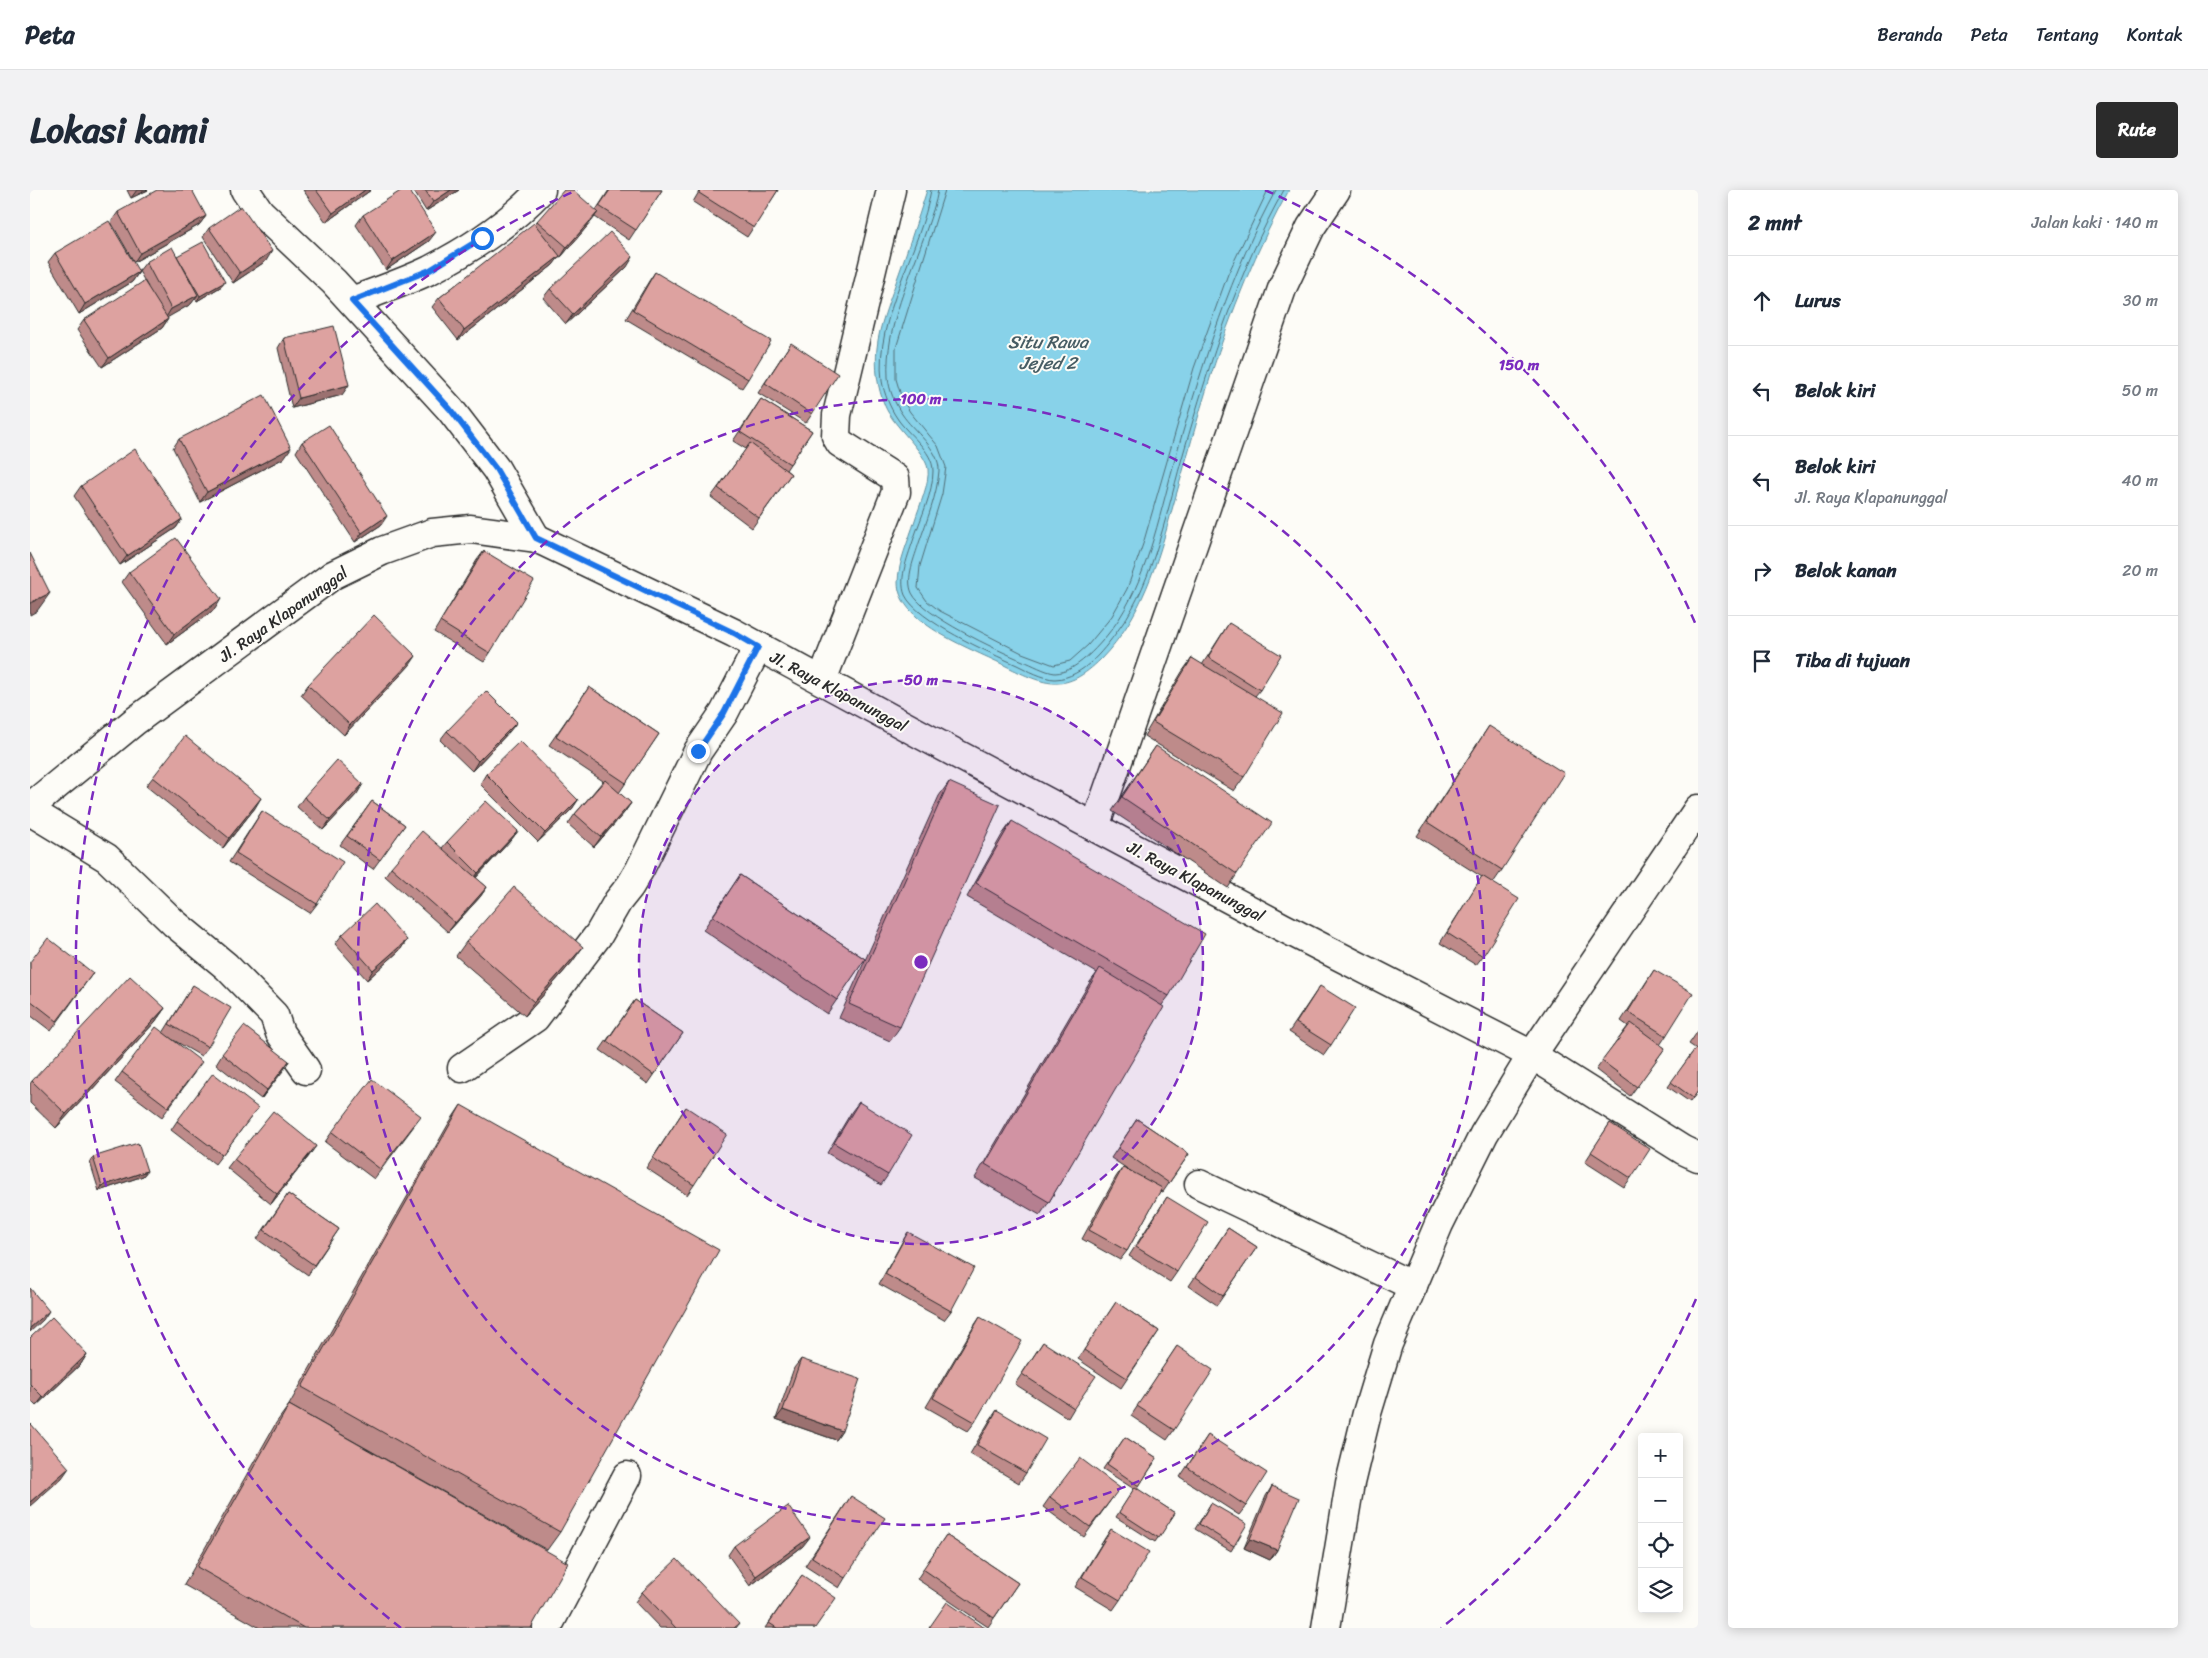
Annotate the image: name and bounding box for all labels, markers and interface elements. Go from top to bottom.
text: Peta [25,14,74,56]
text: Beranda [1877,19,1943,51]
text: Peta [1971,19,2008,51]
text: Tentang [2036,19,2099,51]
text: Kontak [2127,19,2183,51]
text: Lokasi kami [30,99,208,161]
button: Rute [2096,102,2178,158]
text: 2 mnt [1748,204,1802,242]
text: Jalan kaki · 140 m [2032,208,2158,237]
route start [471,227,494,250]
text: Lurus [1795,284,1841,317]
text: 30 m [2123,286,2158,315]
icon: ahead [1748,287,1776,315]
water label: Situ Rawa Jejed 2 [1008,326,1090,379]
text: 150 m [1499,352,1540,378]
text: Belok kiri [1795,374,1875,407]
text: 50 m [2122,376,2158,405]
icon: left [1748,377,1776,405]
text: 100 m [901,386,942,412]
text: Belok kiri [1795,450,1875,483]
text: 40 m [2121,466,2158,495]
icon: left [1748,467,1776,495]
text: Jl. Raya Klapanunggal [1795,483,1948,512]
text: Belok kanan [1795,554,1897,587]
text: 20 m [2122,556,2158,585]
icon: right [1748,557,1776,585]
street label: Jl. Raya Klapanunggal [212,559,354,671]
street label: Jl. Raya Klapanunggal [764,642,913,740]
text: Tiba di tujuan [1795,644,1910,677]
icon: arrive [1748,647,1776,675]
text: 50 m [904,667,939,693]
route end [687,740,710,763]
street label: Jl. Raya Klapanunggal [1121,832,1270,930]
centre of rings [912,953,930,971]
map controls [1638,1433,1683,1613]
button: + [1638,1433,1683,1478]
button: − [1638,1478,1683,1523]
button: locate [1638,1523,1683,1568]
button: layers [1638,1568,1683,1613]

